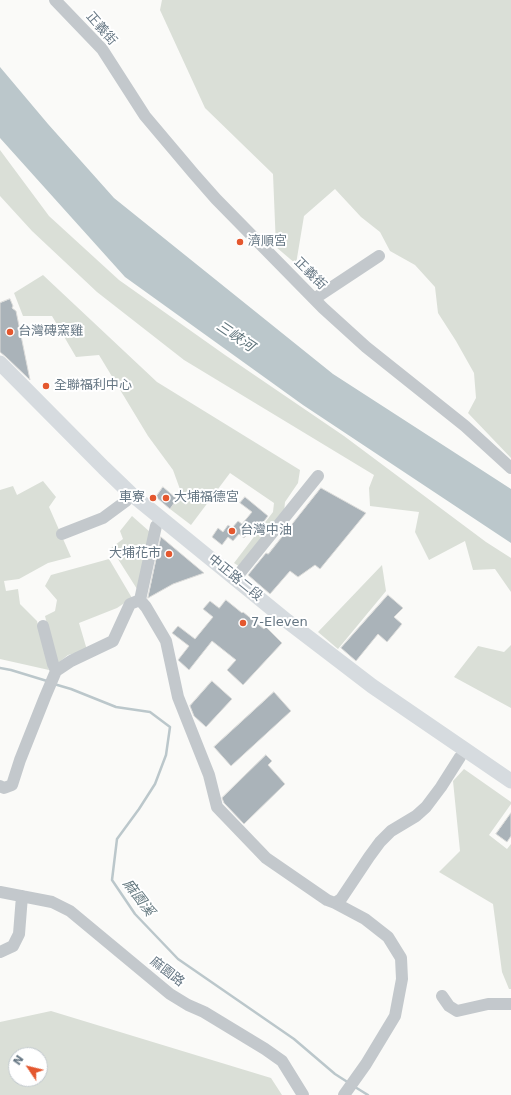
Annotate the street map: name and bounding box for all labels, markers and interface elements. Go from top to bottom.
street label: 正義街 [82,9,120,49]
place label: 濟順宮 [248,234,287,250]
marker: 濟順宮 [235,237,245,247]
street label: 正義街 [291,255,329,293]
water label: 三峽河 [213,318,257,356]
place label: 台灣磚窯雞 [18,324,83,340]
marker: 台灣磚窯雞 [5,327,15,337]
place label: 全聯福利中心 [54,378,132,394]
marker: 全聯福利中心 [41,381,51,391]
place label: 車寮 [119,490,145,506]
place label: 大埔福德宮 [174,490,239,506]
marker: 車寮 [148,493,158,503]
marker: 大埔福德宮 [161,493,171,503]
place label: 台灣中油 [240,523,292,539]
marker: 台灣中油 [227,526,237,536]
place label: 大埔花市 [109,546,161,562]
marker: 大埔花市 [164,549,174,559]
street label: 中正路二段 [205,551,265,605]
place label: 7-Eleven [251,615,308,631]
marker: 7-Eleven [238,618,248,628]
water label: 麻園溪 [119,876,157,920]
street label: 麻園路 [147,954,187,990]
north arrow [8,1047,48,1087]
text: N [11,1053,27,1068]

